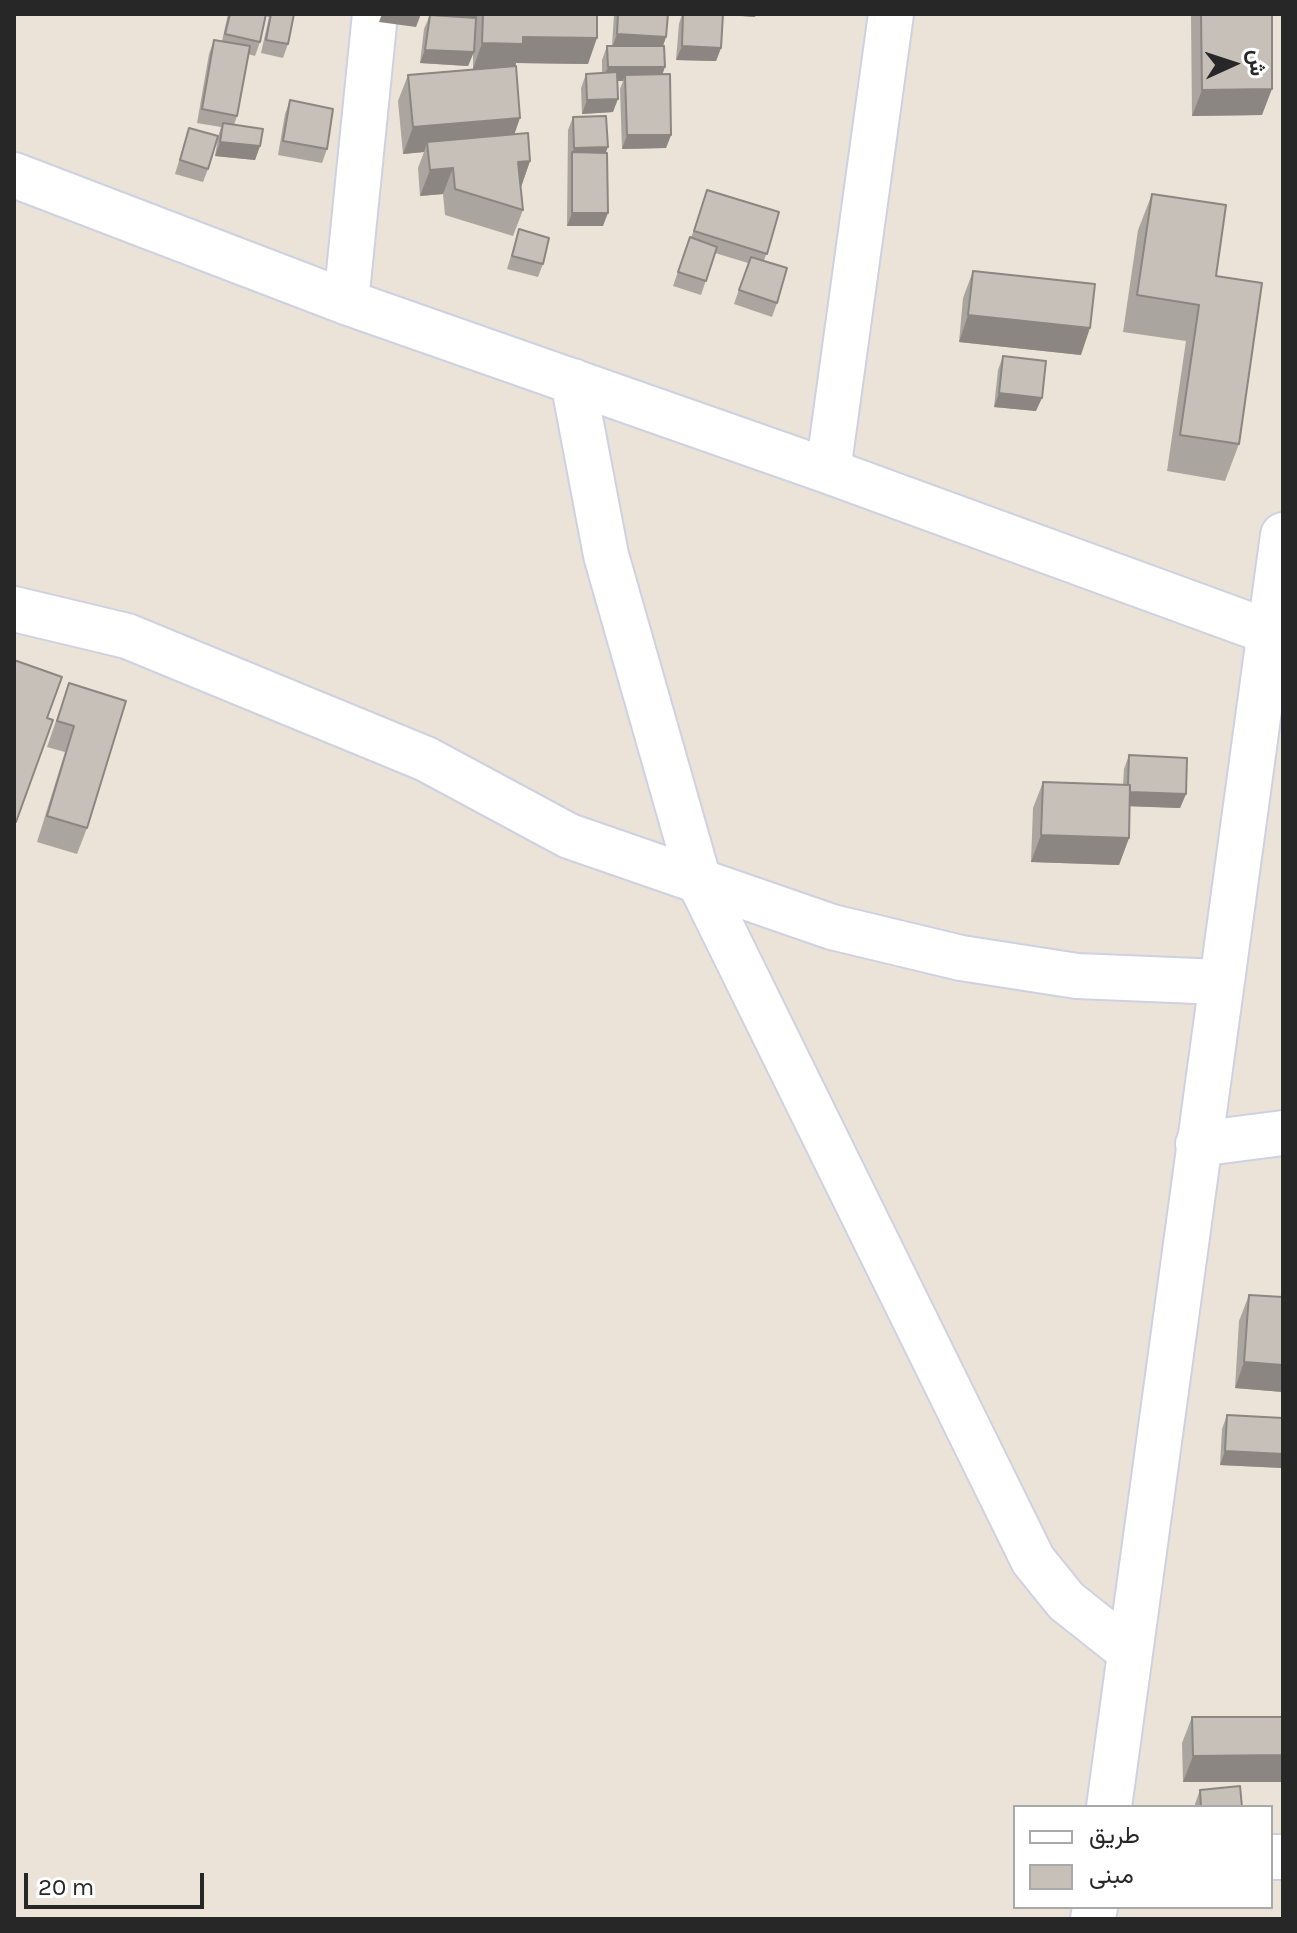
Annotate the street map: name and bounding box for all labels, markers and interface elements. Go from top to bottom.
north arrow [1193,24,1273,104]
text: ش [1243,49,1271,77]
legend [1013,1805,1273,1909]
text: طريق [1089,1821,1140,1849]
scale bar [28,1857,208,1907]
text: مبنى [1089,1861,1134,1889]
text: 20 m [38,1873,94,1901]

